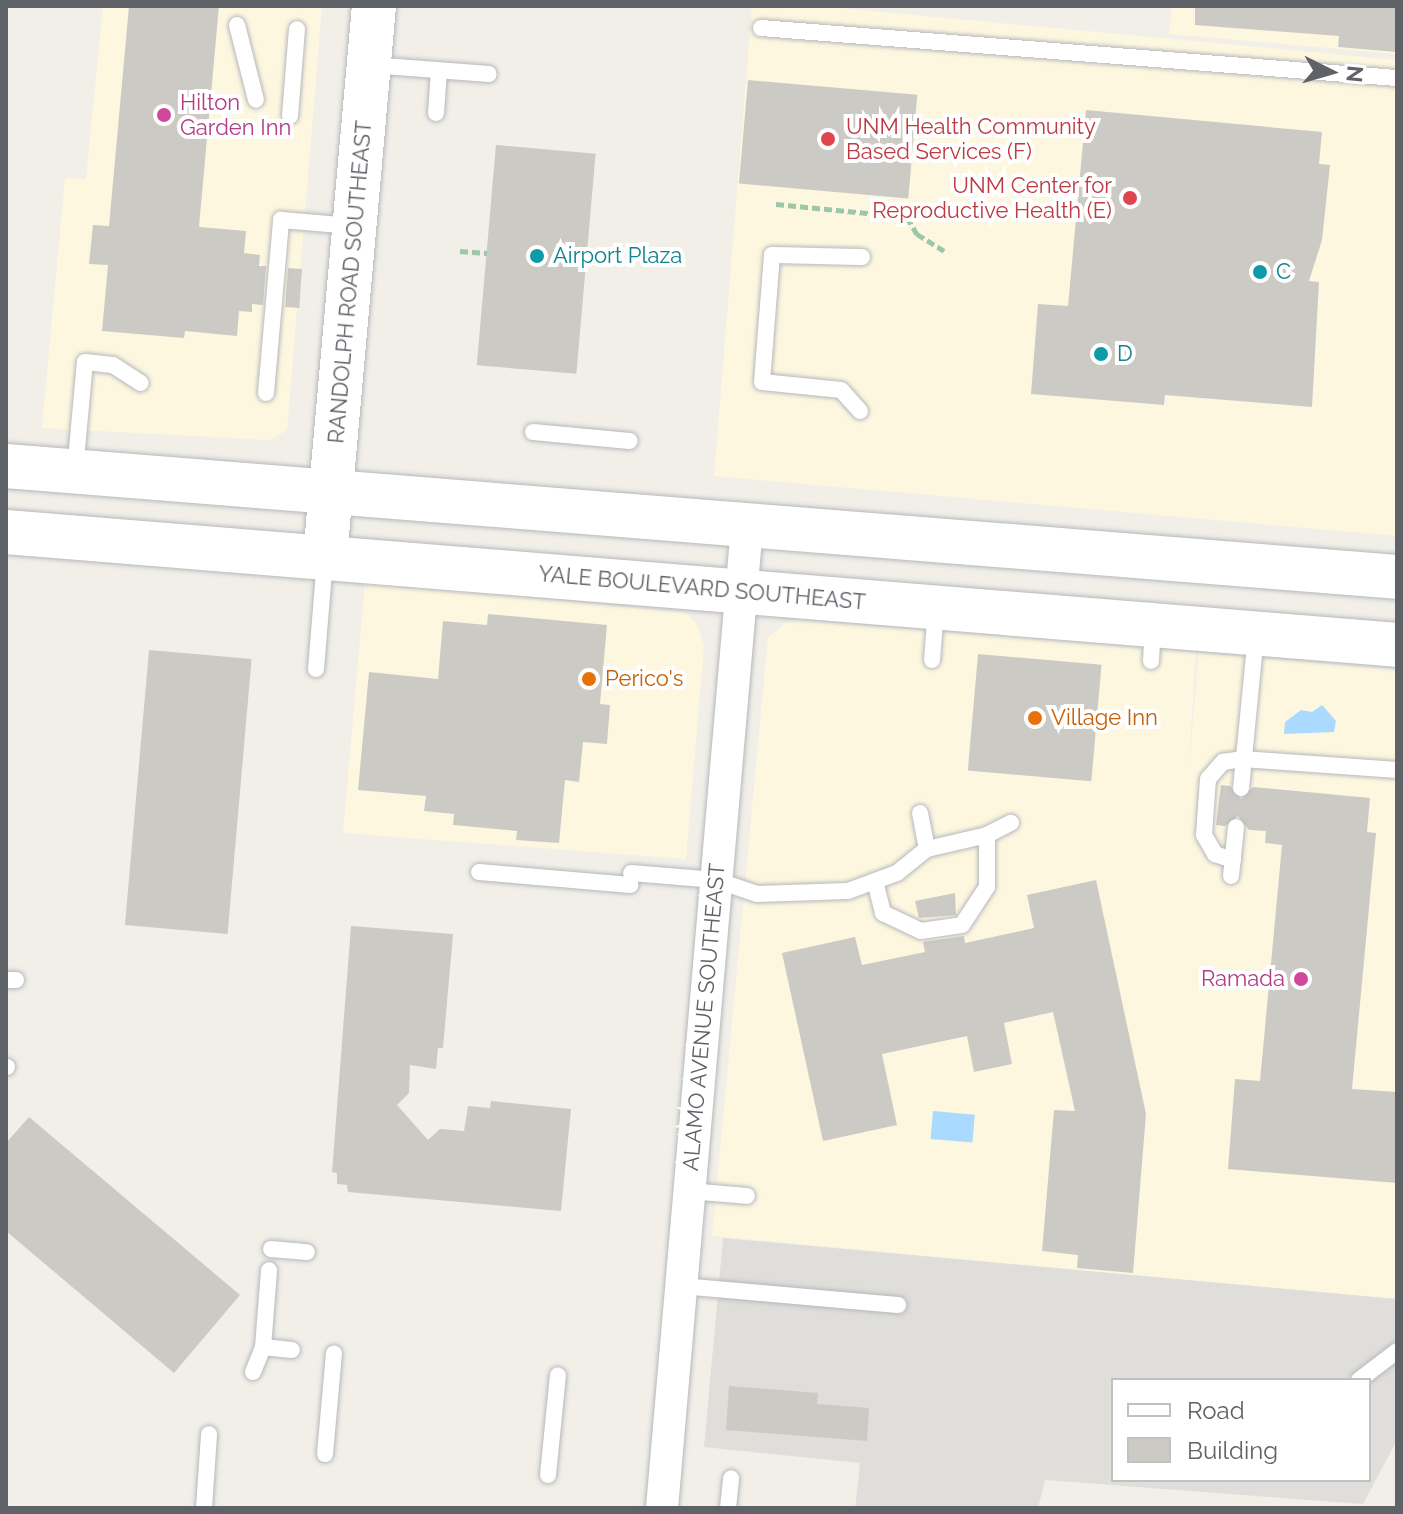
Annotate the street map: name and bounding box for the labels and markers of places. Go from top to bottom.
place label: Hilton Garden Inn [180,89,291,140]
marker: Hilton Garden Inn [155,106,173,124]
place label: UNM Health Community Based Services (F) [846,113,1096,164]
marker: UNM Health Community Based Services (F) [817,128,839,150]
place label: UNM Center for Reproductive Health (E) [872,172,1112,224]
marker: UNM Center for Reproductive Health (E) [1119,187,1141,209]
place label: Airport Plaza [553,243,682,269]
marker: Airport Plaza [528,247,546,265]
place label: C [1276,259,1291,285]
marker: C [1251,263,1269,281]
place label: D [1117,341,1133,367]
marker: D [1092,345,1110,363]
place label: Perico's [605,666,683,692]
marker: Perico's [580,670,598,688]
place label: Village Inn [1051,705,1158,731]
marker: Village Inn [1026,709,1044,727]
place label: Ramada [1201,966,1285,992]
marker: Ramada [1292,970,1310,988]

